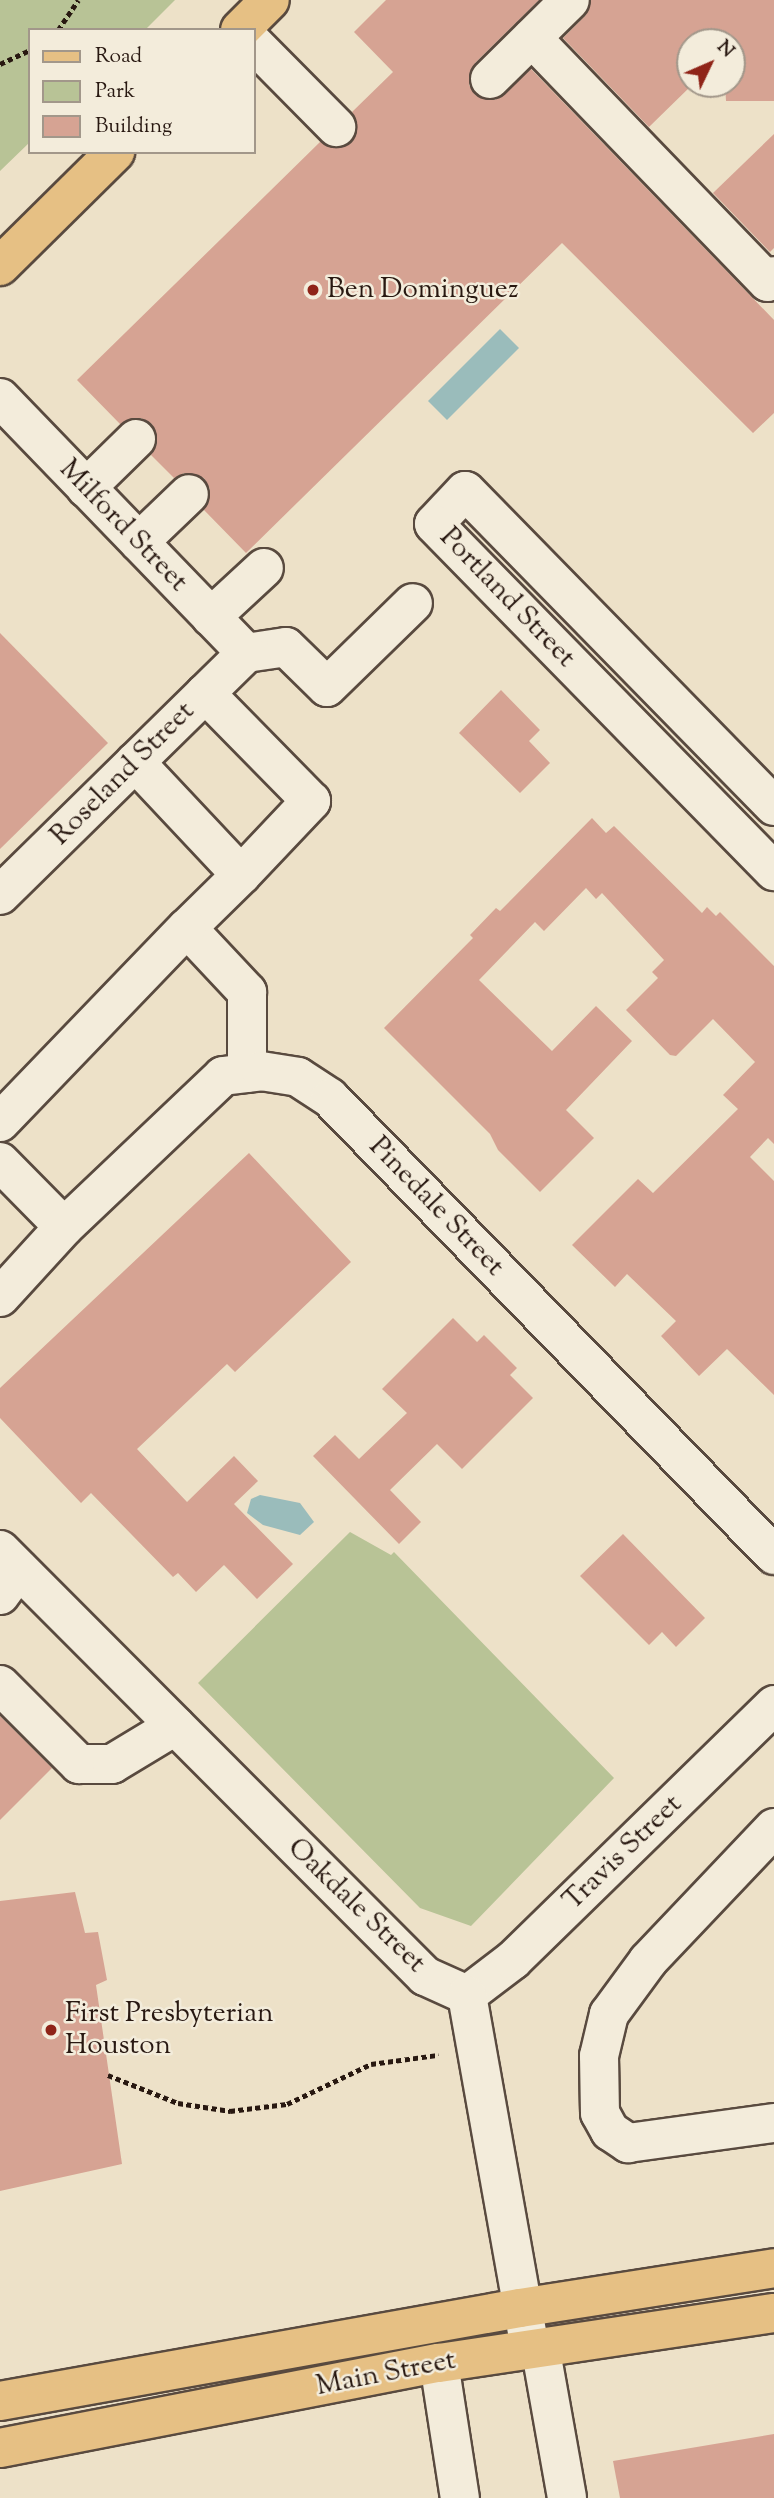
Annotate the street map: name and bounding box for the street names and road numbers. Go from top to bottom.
street label: Milford Street [52,453,194,599]
street label: Portland Street [432,521,582,675]
street label: Roseland Street [44,695,202,853]
street label: Pinedale Street [361,1131,511,1283]
street label: Travis Street [557,1788,689,1918]
street label: Oakdale Street [280,1832,432,1980]
street label: Main Street [313,2344,459,2404]

